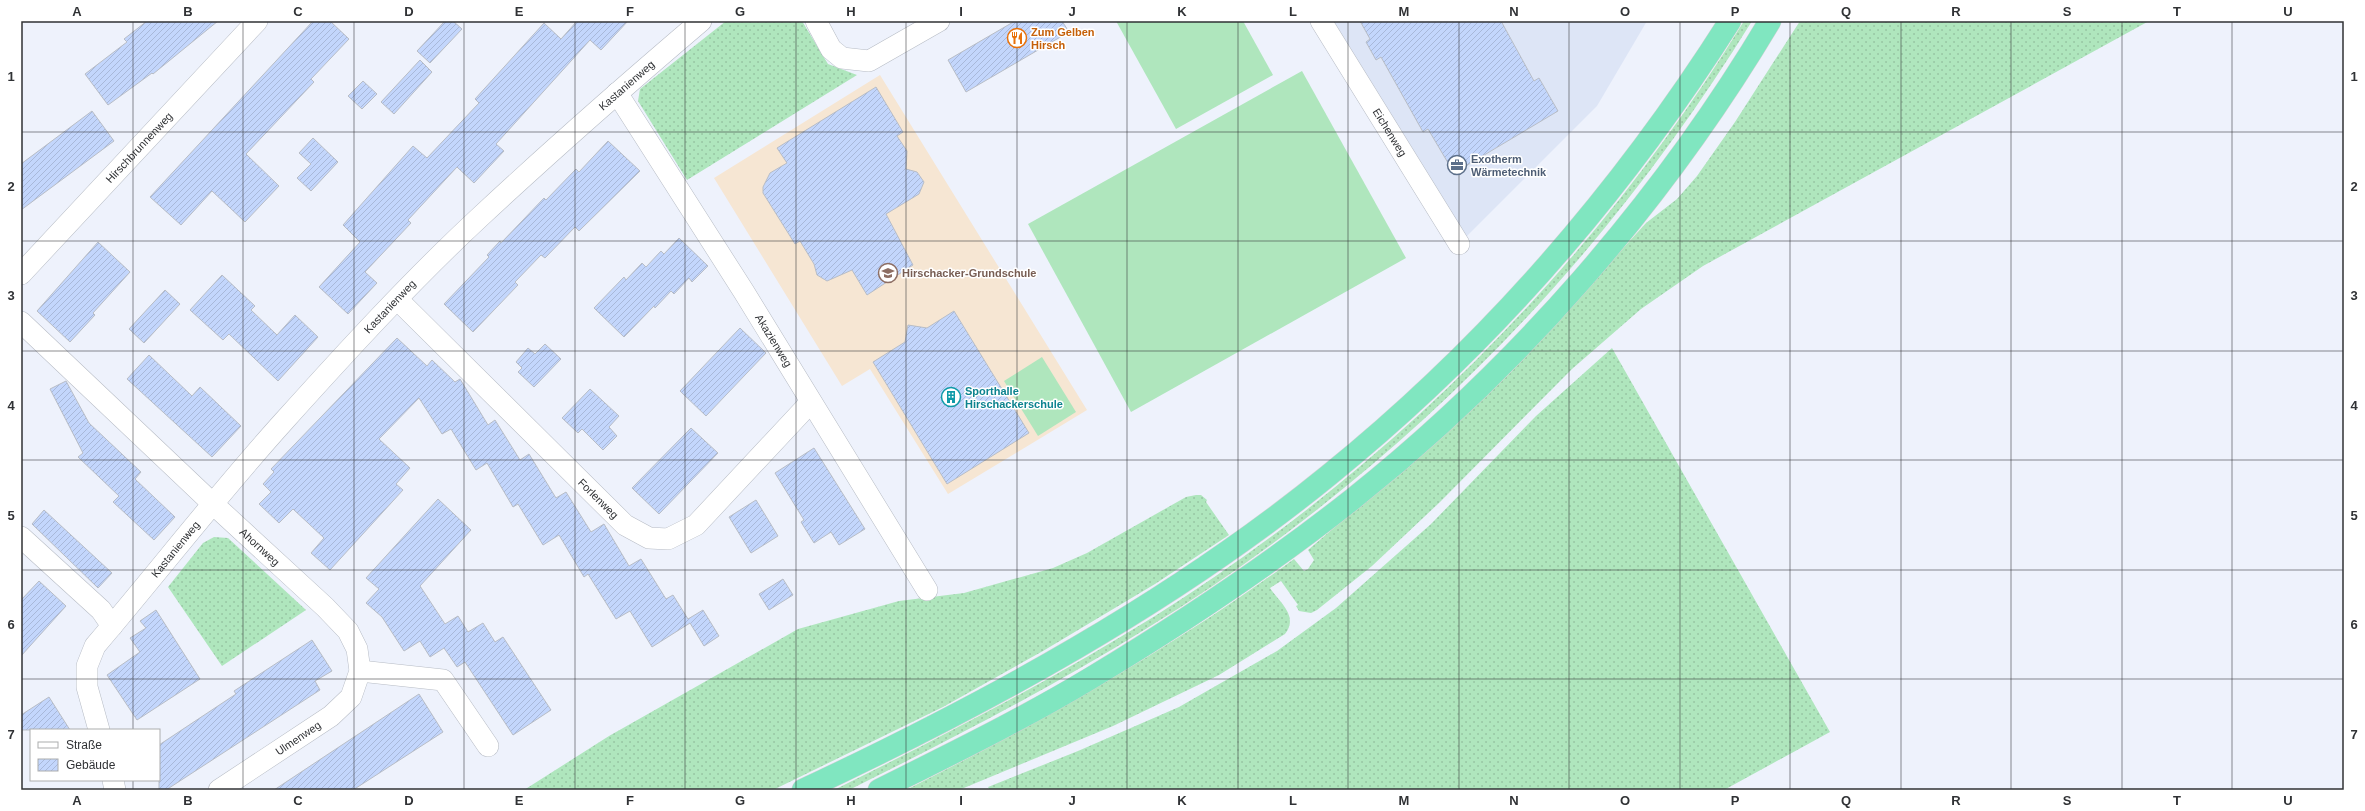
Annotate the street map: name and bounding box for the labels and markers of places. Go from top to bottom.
place label: Zum Gelben Hirsch [1031,26,1095,51]
restaurant icon: Zum Gelben Hirsch [1006,27,1028,49]
place label: Exotherm Wärmetechnik [1471,153,1547,178]
office icon: Exotherm Wärmetechnik [1446,154,1468,176]
school or university icon: Hirschacker-Grundschule [877,262,899,284]
place label: Hirschacker-Grundschule [902,267,1037,279]
place label: Sporthalle Hirschackerschule [965,385,1063,410]
building icon: Sporthalle Hirschackerschule [940,386,962,408]

